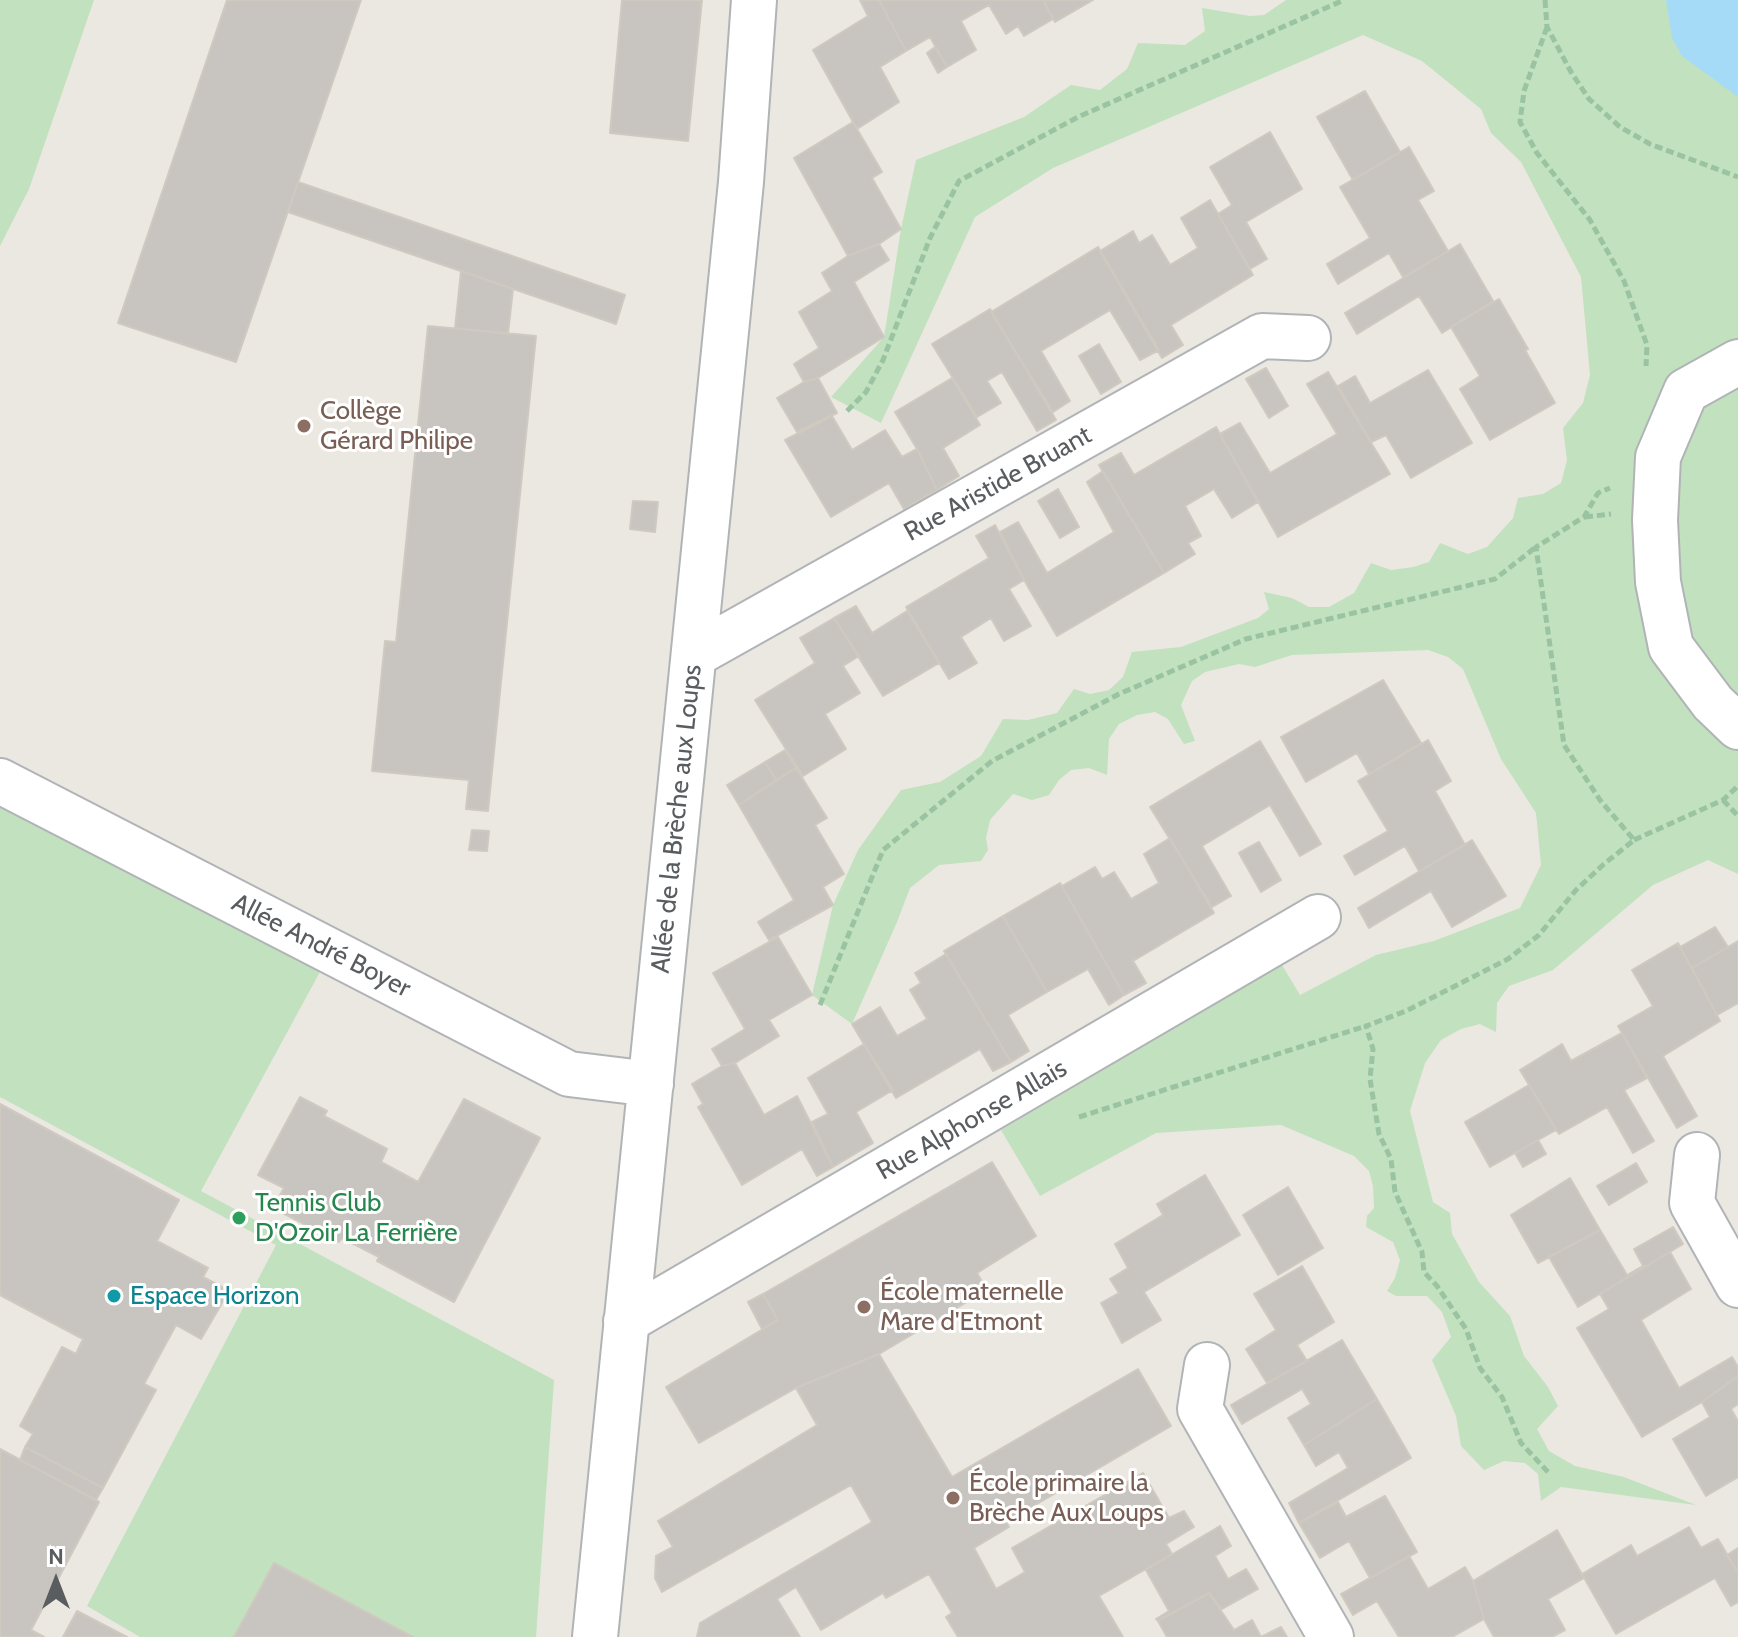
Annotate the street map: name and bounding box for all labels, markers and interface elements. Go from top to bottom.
place label: Collège Gérard Philipe [320,395,473,456]
marker: Collège Gérard Philipe [295,417,313,435]
street label: Rue Aristide Bruant [899,420,1097,548]
street label: Allée de la Brèche aux Loups [645,663,709,975]
street label: Allée André Boyer [226,888,416,1004]
street label: Rue Alphonse Allais [871,1053,1073,1187]
place label: Tennis Club D'Ozoir La Ferrière [255,1187,458,1248]
marker: Tennis Club D'Ozoir La Ferrière [230,1209,248,1227]
place label: École maternelle Mare d'Etmont [880,1276,1064,1338]
place label: Espace Horizon [130,1280,300,1312]
marker: Espace Horizon [105,1287,123,1305]
marker: École maternelle Mare d'Etmont [855,1298,873,1316]
place label: École primaire la Brèche Aux Loups [969,1467,1164,1528]
marker: École primaire la Brèche Aux Loups [944,1489,962,1507]
north arrow [16,1541,96,1621]
text: N [48,1543,64,1570]

